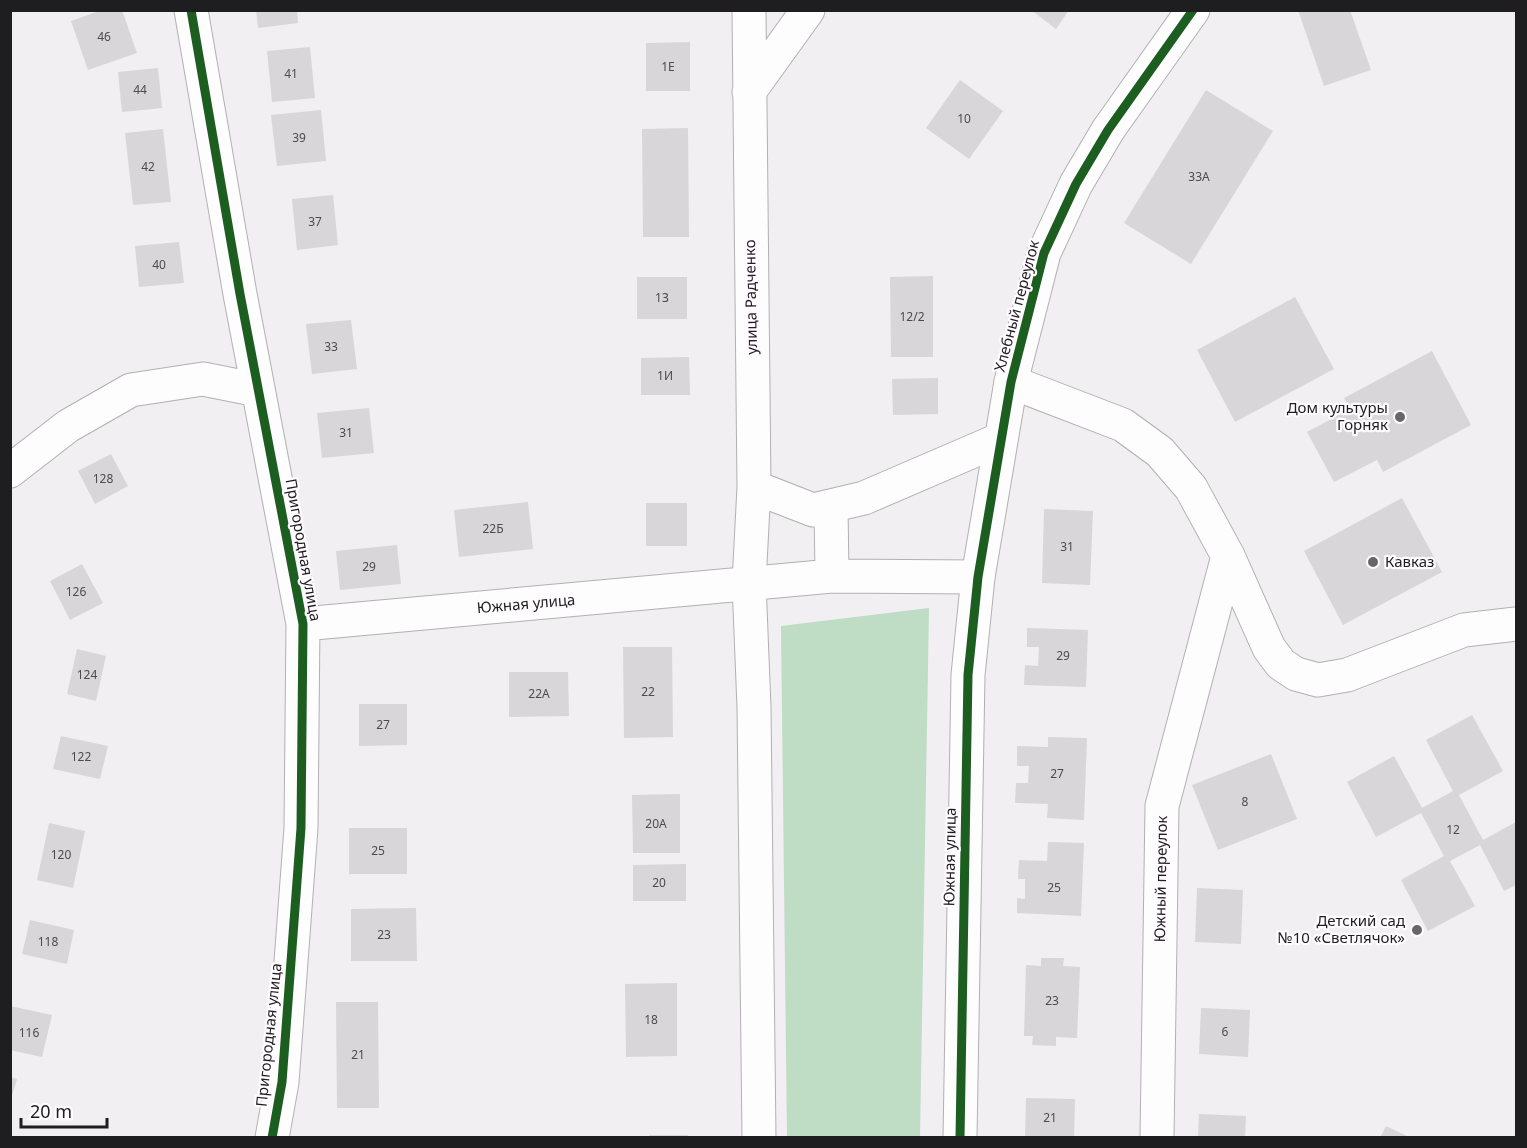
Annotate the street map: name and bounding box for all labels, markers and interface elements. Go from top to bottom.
house number: 46 [97,28,111,45]
house number: 1Е [661,58,675,75]
house number: 41 [284,65,298,82]
house number: 44 [133,81,147,98]
house number: 10 [957,110,971,127]
house number: 39 [292,129,306,146]
house number: 42 [141,158,155,175]
house number: 33А [1188,168,1210,185]
house number: 37 [308,213,322,230]
street label: Хлебный переулок [989,238,1043,374]
street label: улица Радченко [739,239,761,355]
house number: 40 [152,256,166,273]
house number: 1З [655,289,669,306]
house number: 12/2 [899,308,925,325]
house number: 33 [324,338,338,355]
house number: 1И [657,367,673,384]
place label: Дом культуры Горняк [1287,397,1388,434]
marker: Дом культуры Горняк [1393,410,1407,424]
house number: 31 [339,424,353,441]
house number: 128 [93,470,113,487]
street label: Пригородная улица [282,477,326,623]
house number: 22Б [482,520,504,537]
house number: 31 [1060,538,1074,555]
place label: Кавказ [1385,551,1434,571]
marker: Кавказ [1366,555,1380,569]
house number: 29 [362,558,376,575]
house number: 126 [66,583,86,600]
street label: Южная улица [476,589,576,617]
house number: 29 [1056,647,1070,664]
house number: 124 [77,666,97,683]
house number: 22 [641,683,655,700]
house number: 22А [528,685,550,702]
house number: 27 [376,716,390,733]
house number: 122 [71,748,91,765]
house number: 27 [1050,765,1064,782]
house number: 8 [1242,793,1249,810]
street label: Южная улица [938,807,960,907]
house number: 20А [645,815,667,832]
street label: Южный переулок [1149,815,1171,943]
house number: 12 [1446,821,1460,838]
house number: 25 [371,842,385,859]
house number: 120 [51,846,71,863]
house number: 20 [652,874,666,891]
house number: 25 [1047,879,1061,896]
place label: Детский сад №10 «Светлячок» [1277,910,1405,947]
marker: Детский сад №10 «Светлячок» [1410,923,1424,937]
house number: 23 [377,926,391,943]
house number: 118 [38,933,58,950]
street label: Пригородная улица [251,962,285,1108]
house number: 23 [1045,992,1059,1009]
house number: 18 [644,1011,658,1028]
house number: 6 [1222,1023,1229,1040]
house number: 116 [19,1024,39,1041]
house number: 21 [351,1046,365,1063]
scale bar [21,1091,106,1129]
text: 20 m [30,1099,72,1123]
house number: 21 [1043,1109,1057,1126]

